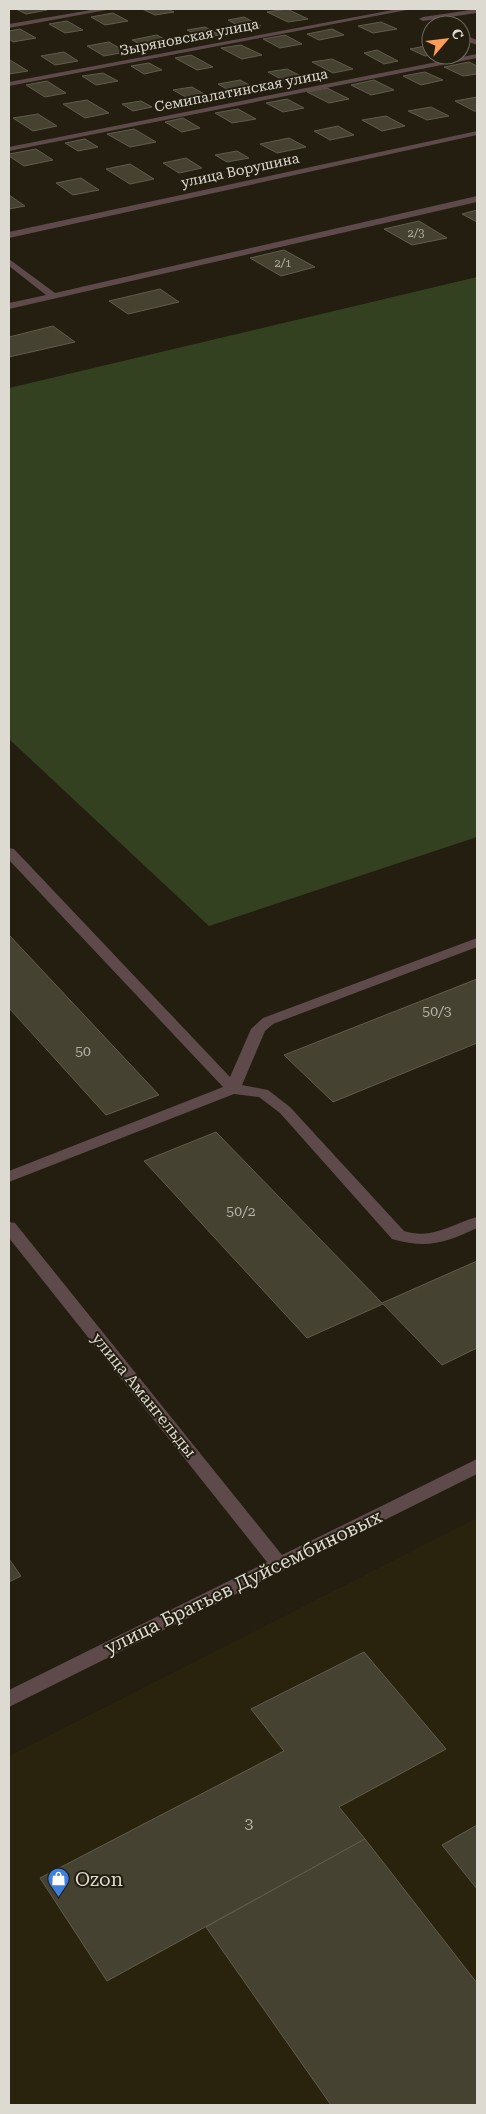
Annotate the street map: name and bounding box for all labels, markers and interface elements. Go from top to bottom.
north arrow [421,15,471,65]
street label: Зыряновская улица [118,16,260,58]
text: С [448,26,467,42]
street label: Семипалатинская улица [153,65,329,115]
street label: улица Ворушина [180,150,301,190]
house number: 2/3 [408,227,424,240]
house number: 2/1 [275,257,291,270]
house number: 50/3 [422,1003,452,1019]
house number: 50 [75,1043,91,1059]
house number: 50/2 [226,1203,256,1219]
street label: улица Амангельды [88,1329,200,1461]
street label: улица Братьев Дуйсембиновых [101,1505,385,1659]
house number: 3 [245,1814,254,1833]
shop icon: Ozon [47,1867,71,1898]
place label: Ozon [75,1868,123,1891]

